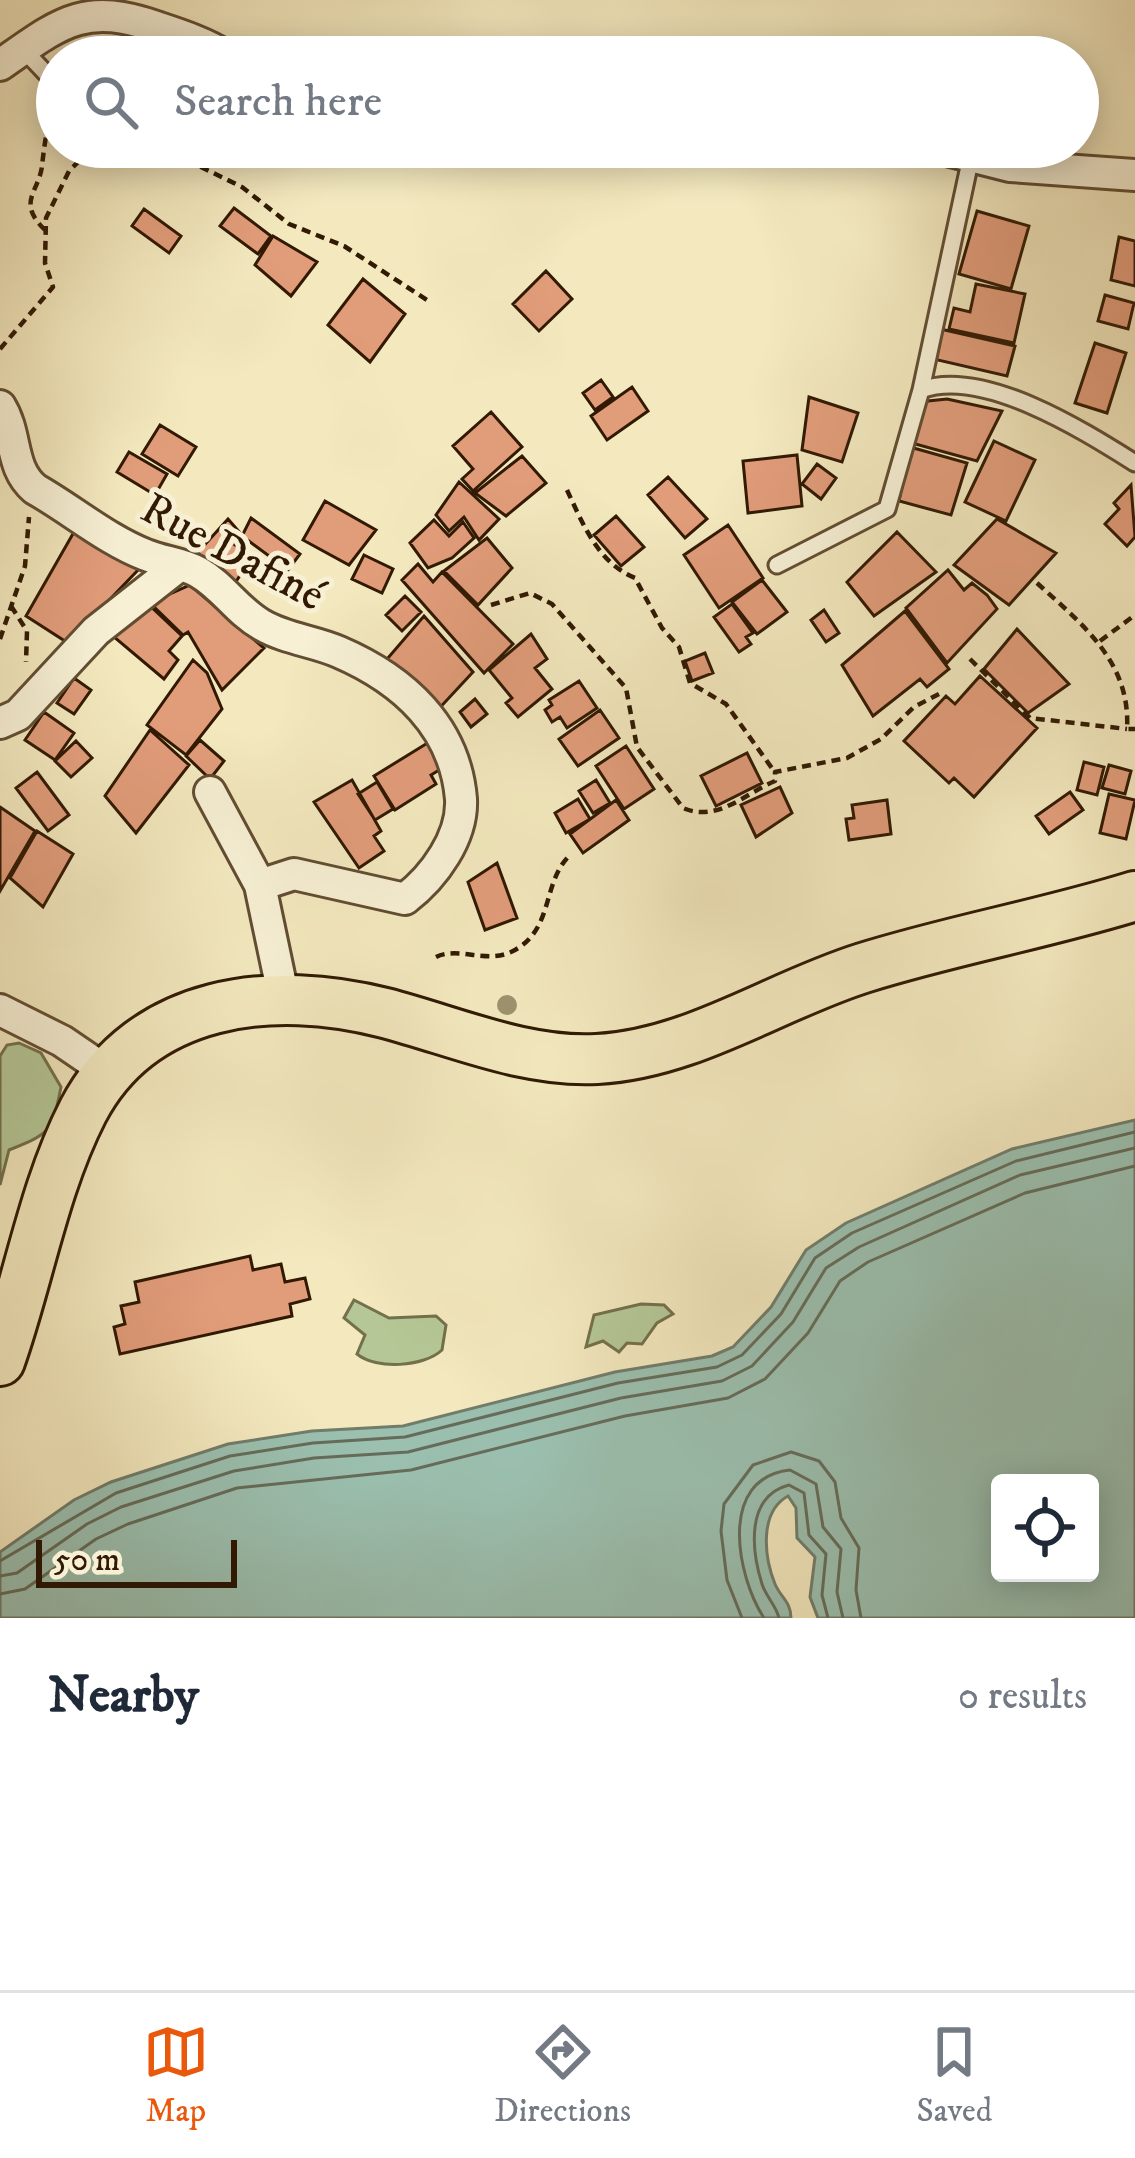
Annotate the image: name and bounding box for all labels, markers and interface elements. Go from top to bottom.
search box [36,36,1099,168]
icon: search [78,69,144,135]
text: Search here [174,74,382,130]
street label: Rue Dafiné [131,481,334,624]
map controls [991,1474,1099,1582]
button: locate [991,1474,1099,1582]
scale bar [36,1534,237,1587]
text: 50 m [54,1540,120,1581]
text: Nearby [48,1664,199,1728]
text: 0 results [958,1672,1087,1721]
tab: Map [143,2019,209,2132]
tab: Directions [494,2019,631,2132]
tab: Saved [916,2019,992,2132]

